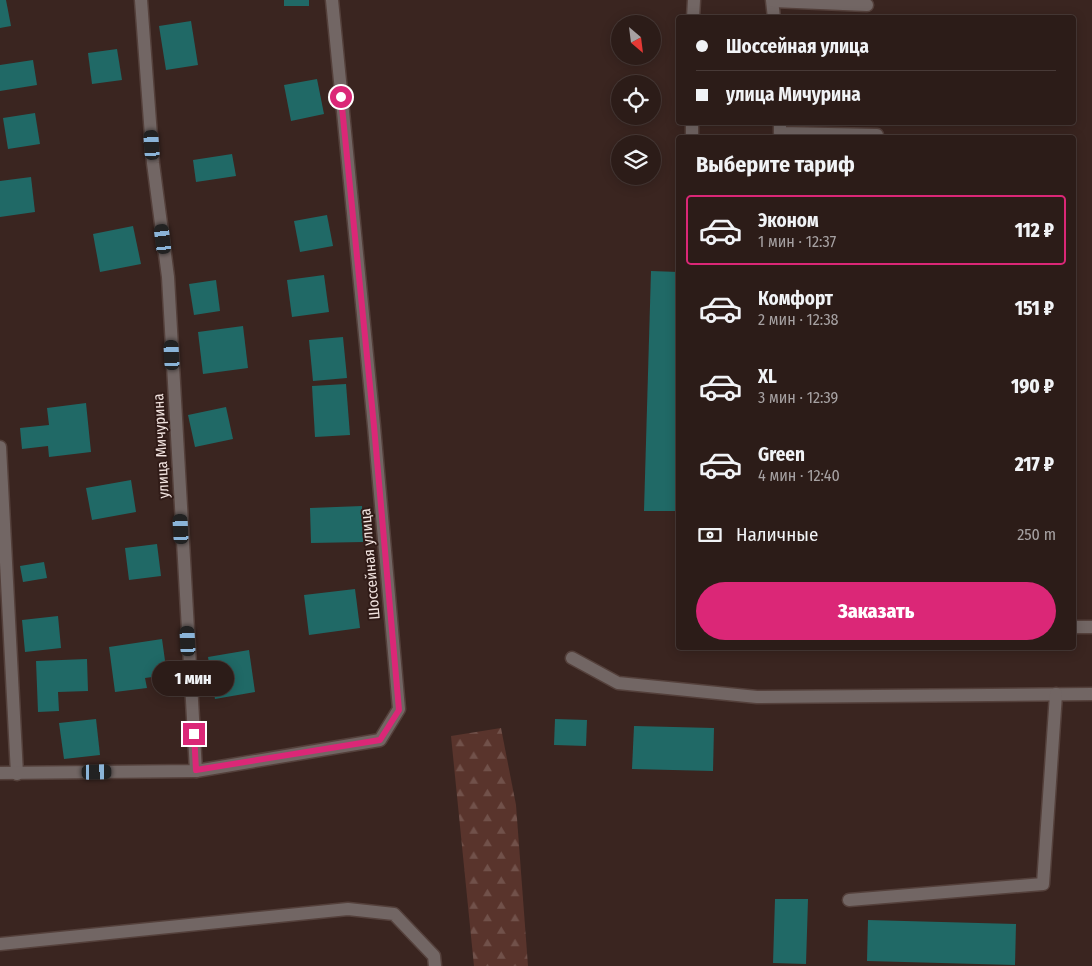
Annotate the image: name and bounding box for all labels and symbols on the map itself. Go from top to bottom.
north arrow [611,15,661,65]
route start [330,86,352,108]
car [143,130,160,160]
car [153,223,172,255]
car [163,340,180,370]
street label: улица Мичурина [149,393,173,499]
street label: Шоссейная улица [356,507,384,621]
car [172,514,189,544]
car [179,626,196,656]
callout: 1 мин [153,662,235,696]
route end [183,723,205,745]
car [81,764,112,780]

